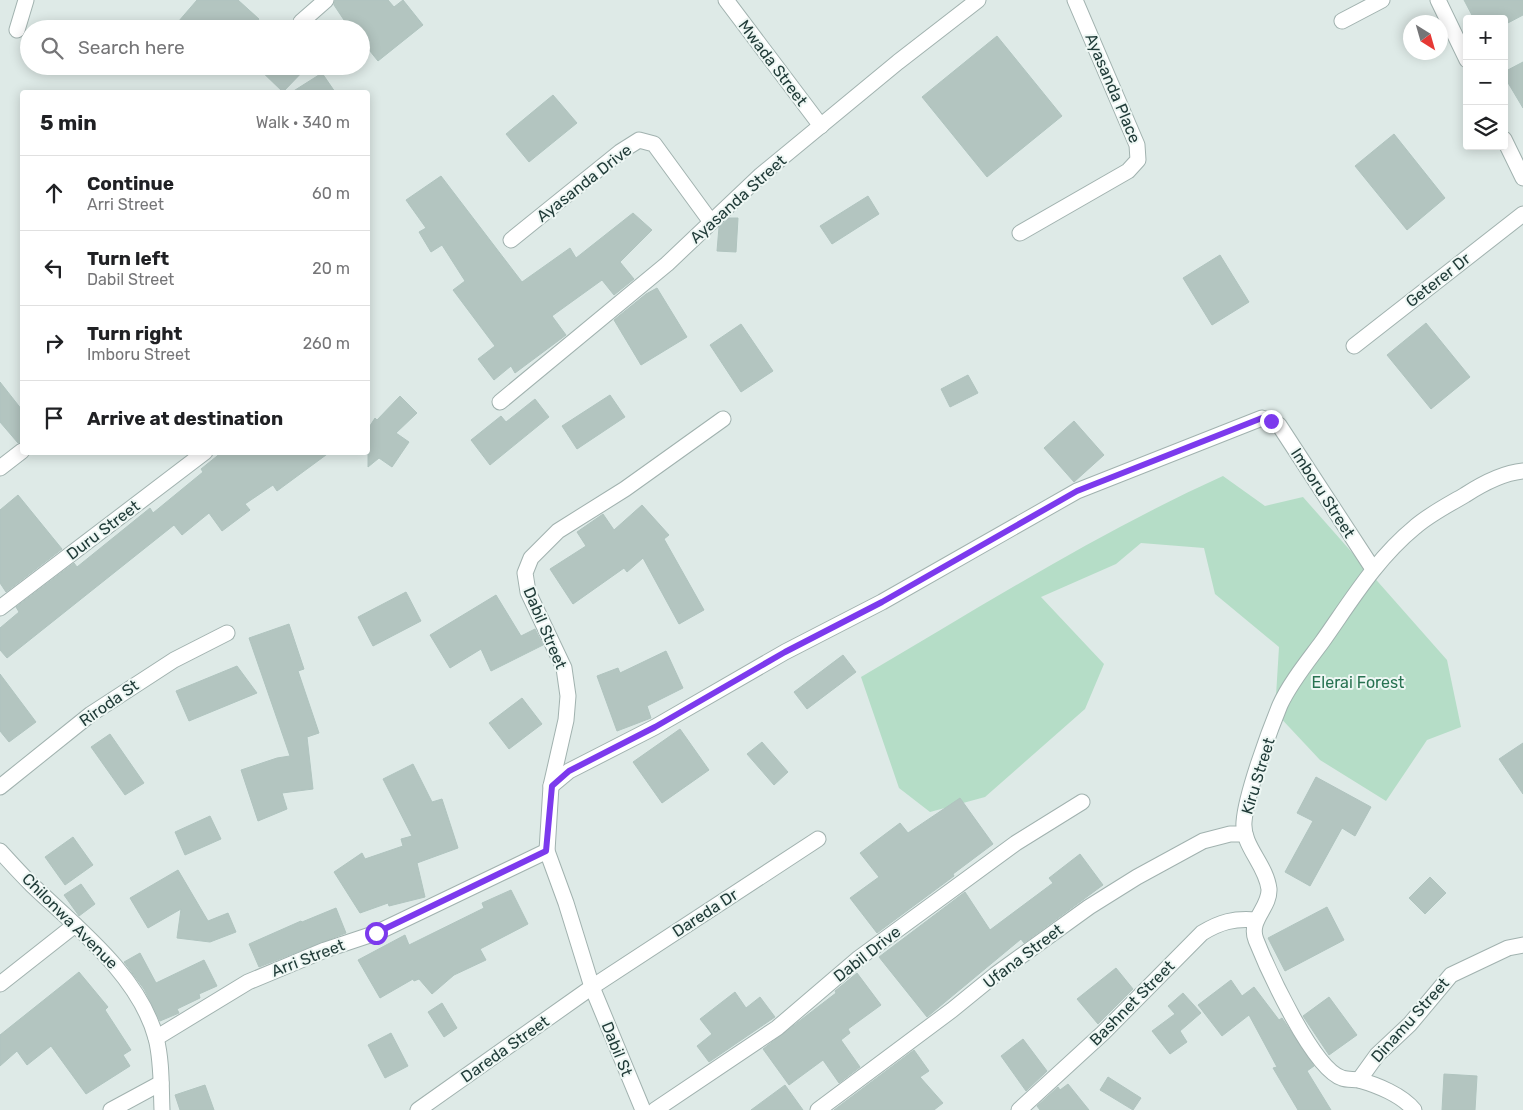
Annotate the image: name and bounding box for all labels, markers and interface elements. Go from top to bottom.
north arrow [1403,15,1448,60]
map controls [1463,15,1508,150]
button: + [1463,15,1508,60]
street label: Mwada Street [735,16,811,110]
search box [20,20,370,75]
street label: Ayasanda Place [1081,30,1145,146]
icon: search [38,34,66,62]
text: Search here [78,36,185,59]
button: − [1463,60,1508,105]
button: layers [1463,105,1508,150]
text: 5 min [40,110,97,135]
text: Walk · 340 m [256,113,350,132]
street label: Ayasanda Drive [533,140,635,226]
street label: Ayasanda Street [686,151,790,247]
text: Continue [87,172,174,195]
icon: ahead [40,179,68,207]
text: 60 m [312,184,350,203]
text: Arri Street [87,195,164,214]
text: Turn left [87,247,169,270]
street label: Geterer Dr [1402,249,1474,311]
icon: left [40,254,68,282]
text: 20 m [312,259,350,278]
text: Dabil Street [87,270,174,289]
text: Turn right [87,322,182,345]
icon: right [40,329,68,357]
text: 260 m [303,334,350,353]
text: Imboru Street [87,345,190,364]
icon: arrive [40,404,68,432]
text: Arrive at destination [87,407,283,430]
route end [1260,410,1283,433]
street label: Imboru Street [1287,445,1359,541]
street label: Duru Street [63,496,143,564]
street label: Dabil Street [519,584,571,672]
park label: Elerai Forest [1312,673,1404,692]
street label: Riroda St [76,676,142,730]
street label: Kiru Street [1237,735,1279,817]
street label: Chilonwa Avenue [18,869,122,973]
street label: Dareda Dr [669,885,741,941]
street label: Ufana Street [979,920,1067,992]
route start [365,922,388,945]
street label: Dabil Drive [830,922,904,986]
street label: Arri Street [269,935,347,981]
street label: Bashnet Street [1086,957,1178,1049]
street label: Dinamu Street [1367,974,1453,1066]
street label: Dareda Street [457,1012,553,1086]
street label: Dabil St [597,1019,637,1079]

